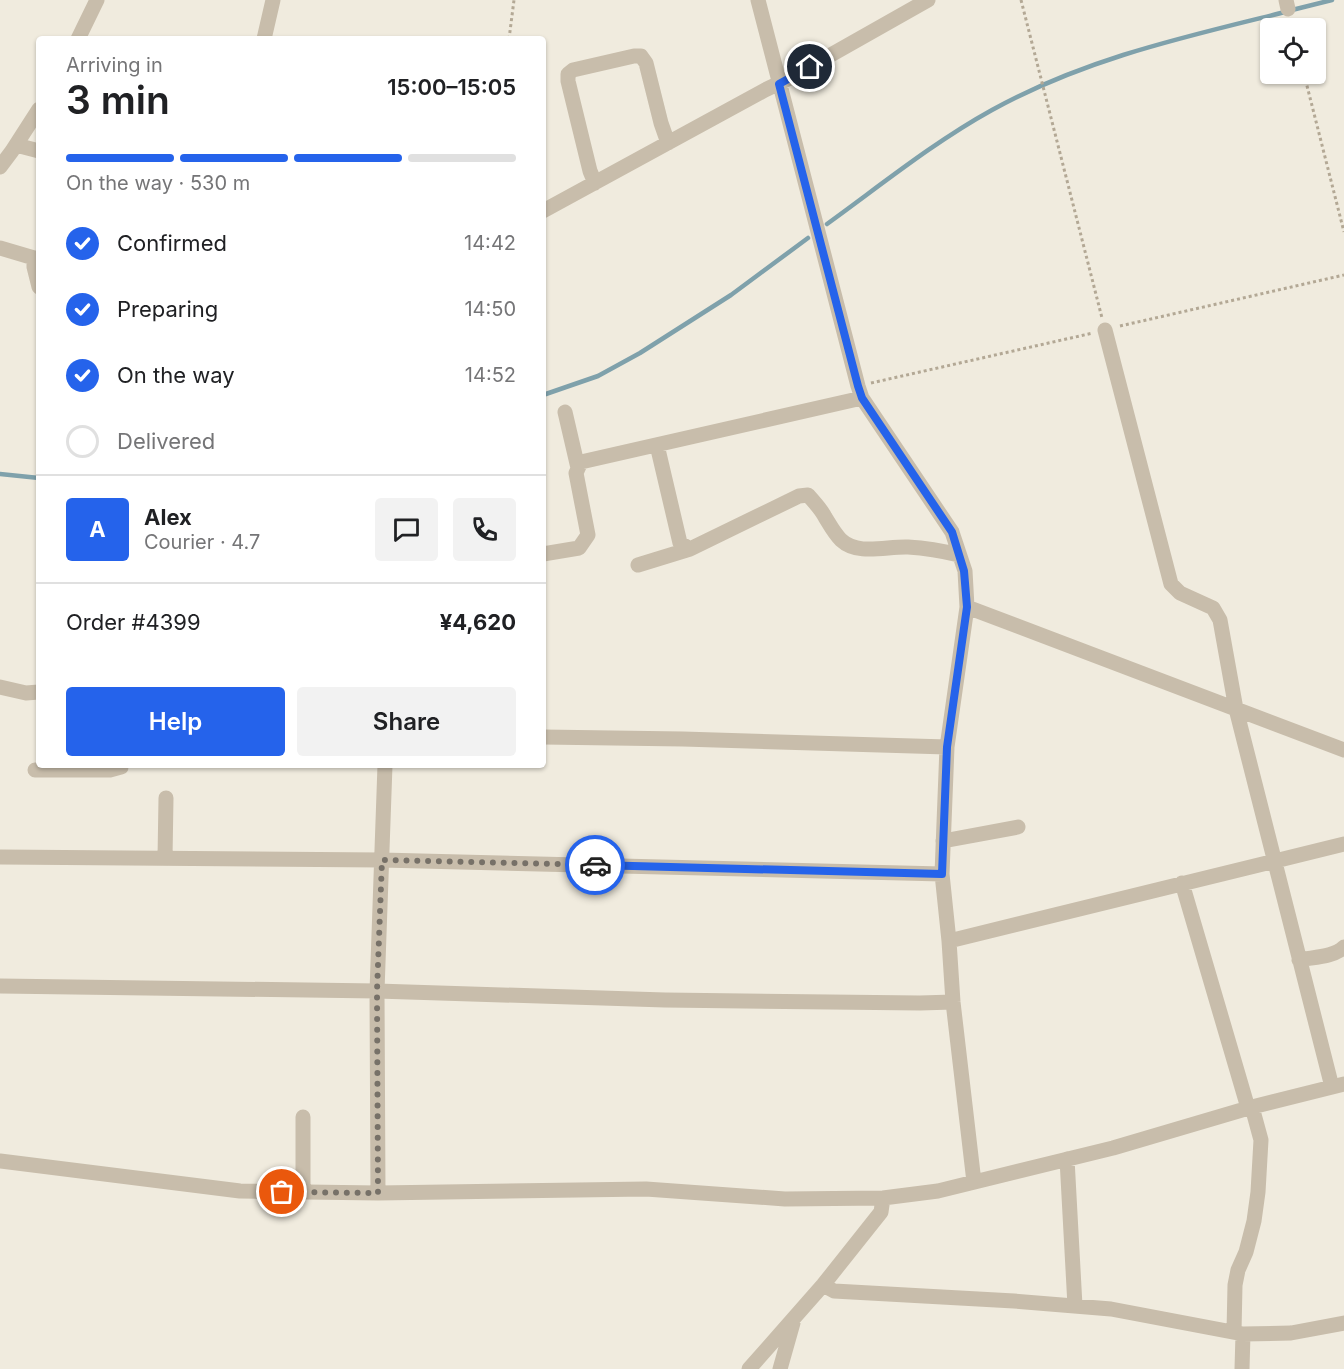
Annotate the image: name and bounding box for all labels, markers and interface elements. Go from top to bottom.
map controls [1260,18,1326,84]
button: locate [1260,18,1326,84]
pin [784,41,835,92]
icon: home [793,50,826,83]
text: Arriving in [66,53,163,77]
text: 15:00–15:05 [387,74,516,100]
text: 3 min [66,76,170,123]
text: On the way · 530 m [66,171,250,195]
icon: check [66,227,99,260]
text: Confirmed [117,230,227,256]
text: 14:42 [464,231,516,255]
icon: check [66,293,99,326]
text: Preparing [117,296,218,322]
text: 14:50 [464,297,516,321]
icon: check [66,359,99,392]
text: On the way [117,362,235,388]
text: 14:52 [465,363,516,387]
text: Delivered [117,428,215,454]
button: chat [375,498,438,561]
button: phone [453,498,516,561]
text: Alex [144,504,192,530]
text: A [89,516,106,542]
text: Courier · 4.7 [144,530,260,554]
text: Order #4399 [66,609,201,635]
text: ¥4,620 [440,609,516,635]
button: Help [66,687,285,756]
button: Share [297,687,516,756]
courier [565,835,625,895]
icon: car [579,849,612,882]
pin [256,1166,307,1217]
icon: bag [265,1175,298,1208]

